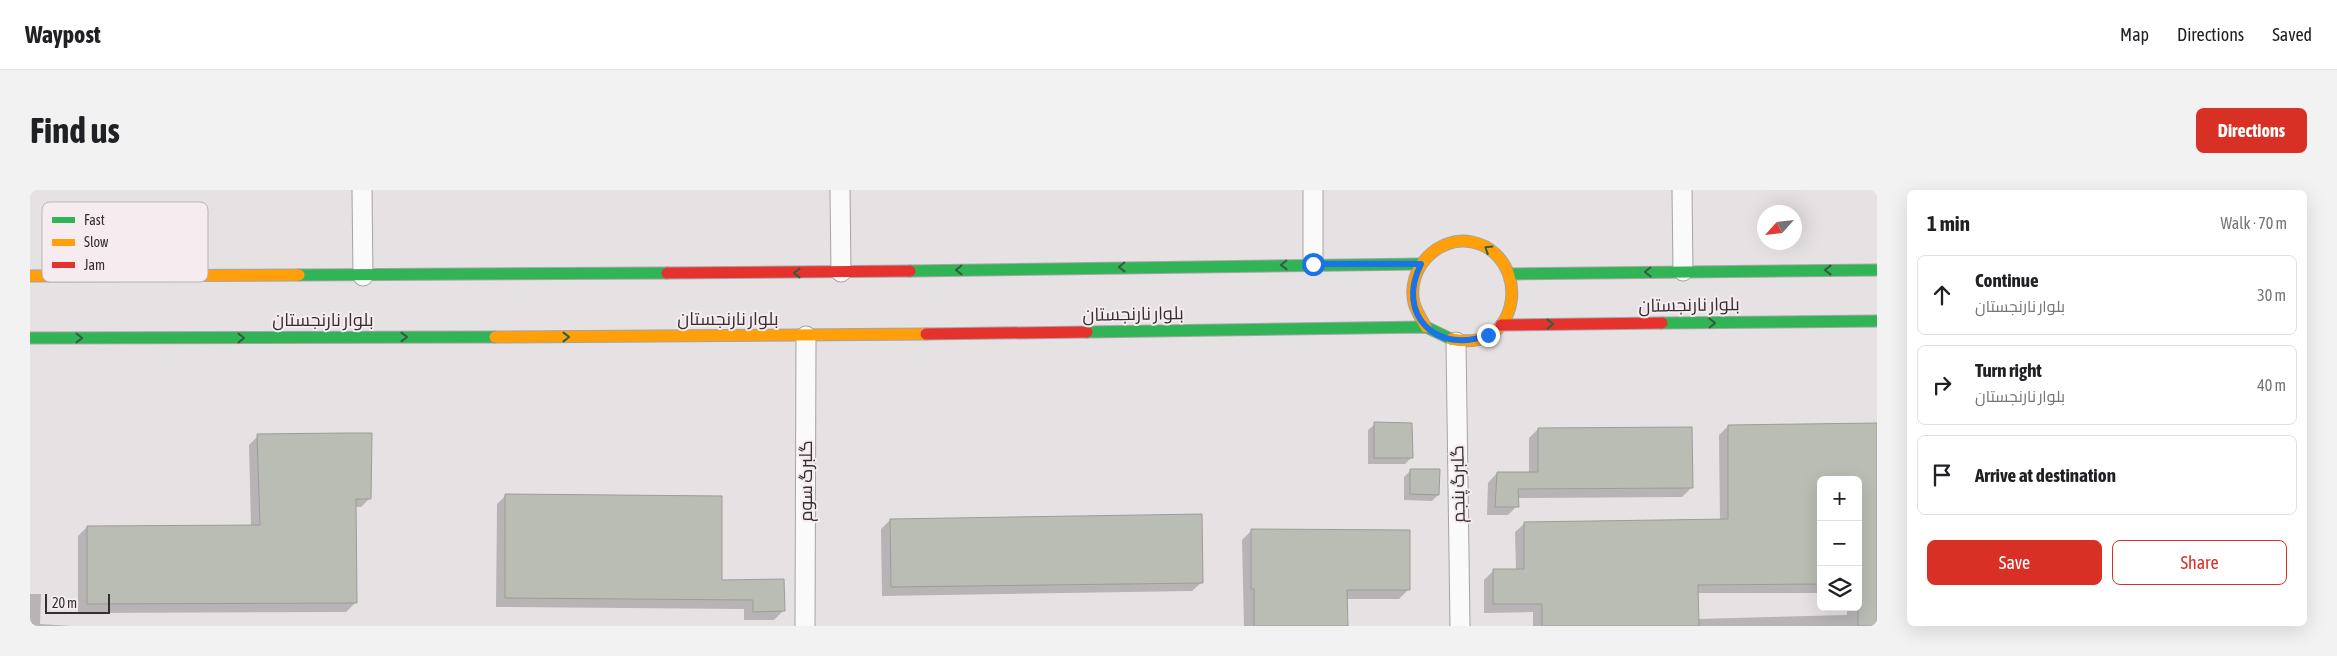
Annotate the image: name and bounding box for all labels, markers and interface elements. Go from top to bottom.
text: Waypost [25,21,101,48]
text: Map [2120,24,2149,45]
text: Directions [2177,24,2244,45]
text: Saved [2272,24,2312,45]
button: Directions [2196,108,2307,153]
text: Find us [30,110,120,150]
legend [42,202,208,282]
north arrow [1757,205,1802,250]
text: 1 min [1927,211,1970,235]
text: Fast [84,212,105,228]
text: Walk · 70 m [2221,214,2287,232]
text: Slow [84,234,109,250]
one-way arrow [1484,246,1493,256]
route start [1302,253,1325,276]
text: Jam [84,257,105,273]
one-way arrow [1280,260,1288,270]
one-way arrow [1118,262,1126,273]
one-way arrow [955,265,963,275]
one-way arrow [1824,265,1832,275]
one-way arrow [793,267,801,278]
one-way arrow [1644,267,1652,277]
text: Continue [1975,269,2039,291]
icon: ahead [1928,281,1956,309]
text: 30 m [2257,286,2286,304]
street label: بلوار نارنجستان [1638,293,1740,317]
text: بلوار نارنجستان [1975,297,2065,315]
street label: بلوار نارنجستان [1082,302,1184,326]
street label: بلوار نارنجستان [677,308,779,330]
street label: بلوار نارنجستان [272,309,374,331]
one-way arrow [1709,318,1717,328]
one-way arrow [1546,319,1554,329]
route end [1477,324,1500,347]
one-way arrow [400,332,408,342]
one-way arrow [562,332,570,342]
one-way arrow [75,333,83,343]
one-way arrow [238,333,245,343]
text: Turn right [1975,359,2042,381]
icon: right [1928,371,1956,399]
text: 40 m [2257,376,2286,394]
text: بلوار نارنجستان [1975,387,2065,405]
street label: گلبرگ سوم [795,440,818,522]
street label: گلبرگ پنجم [1446,445,1471,523]
icon: arrive [1928,461,1956,489]
text: Arrive at destination [1975,464,2116,486]
map controls [1817,476,1862,611]
button: + [1817,476,1862,521]
button: − [1817,521,1862,566]
button: Save [1927,540,2102,585]
button: Share [2112,540,2287,585]
button: layers [1817,566,1862,611]
scale bar [45,591,110,614]
text: 20 m [52,595,77,611]

